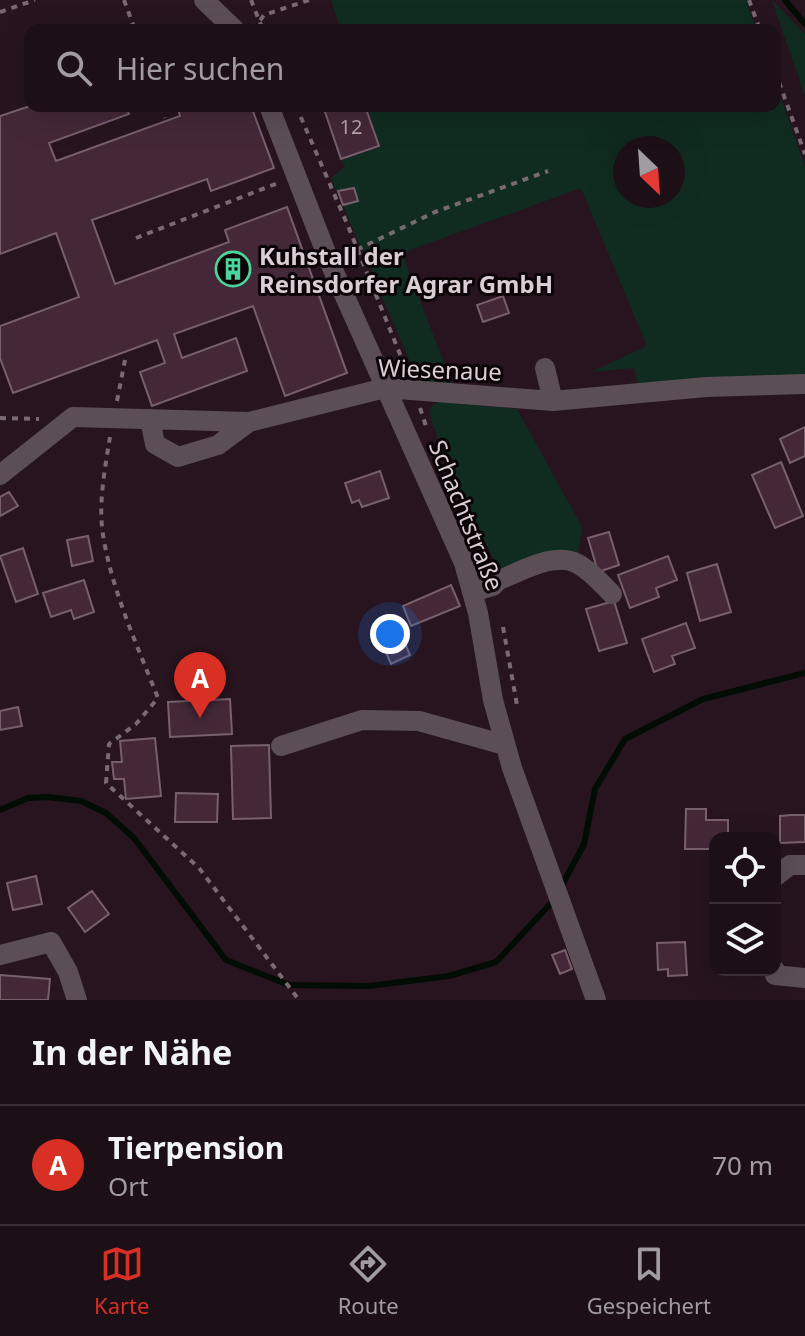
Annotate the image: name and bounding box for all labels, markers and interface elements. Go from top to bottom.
search box [24,24,781,112]
icon: search [52,46,96,90]
text: Hier suchen [116,48,284,89]
house number: 12 [340,113,362,140]
north arrow [613,136,685,208]
place label: Kuhstall der Reinsdorfer Agrar GmbH [259,239,553,300]
building icon: Kuhstall der Reinsdorfer Agrar GmbH [214,250,252,288]
street label: Wiesenaue [378,350,502,388]
street label: Schachtstraße [422,435,512,595]
your location [370,614,410,654]
pin: A [174,652,226,718]
map controls [709,832,781,976]
button: locate [709,832,781,904]
button: layers [709,904,781,976]
text: In der Nähe [32,1029,232,1075]
text: Tierpension [108,1127,284,1168]
text: A [49,1147,67,1183]
text: 70 m [712,1147,773,1183]
text: Ort [108,1168,148,1204]
tab: Karte [94,1242,149,1320]
tab: Route [338,1242,399,1320]
tab: Gespeichert [587,1242,711,1320]

